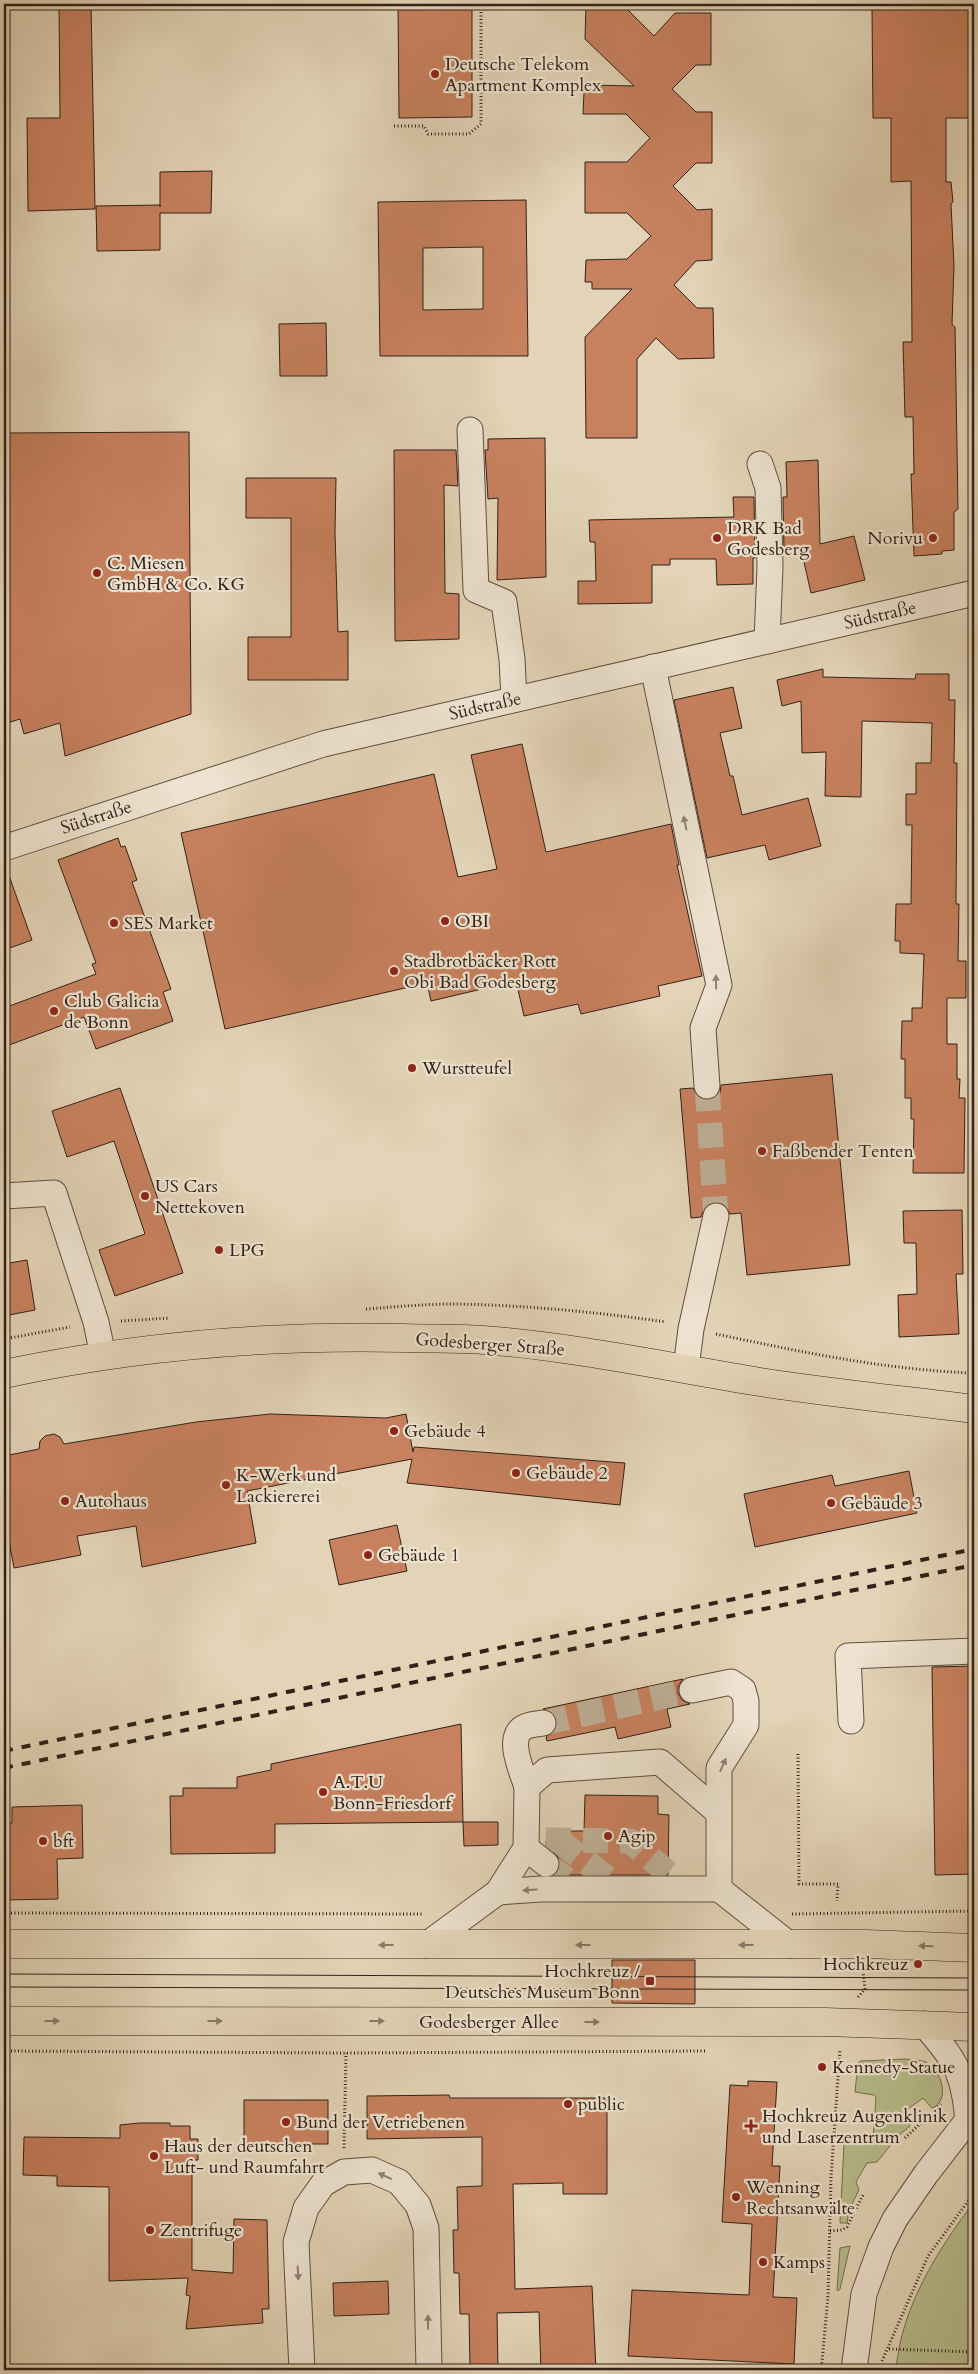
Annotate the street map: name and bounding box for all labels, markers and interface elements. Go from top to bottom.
place label: Deutsche Telekom Apartment Komplex [445,52,601,98]
marker: Deutsche Telekom Apartment Komplex [429,68,441,80]
place label: DRK Bad Godesberg [727,516,810,562]
place label: Norivu [867,526,923,551]
marker: DRK Bad Godesberg [711,532,723,544]
marker: Norivu [927,532,939,544]
place label: C. Miesen GmbH & Co. KG [107,551,245,597]
marker: C. Miesen GmbH & Co. KG [91,567,103,579]
street label: Südstraße [842,595,919,636]
street label: Südstraße [447,686,524,727]
street label: Südstraße [57,794,135,841]
one-way arrow [681,815,689,831]
place label: OBI [455,909,489,934]
place label: SES Market [124,911,213,936]
marker: OBI [439,915,451,927]
marker: SES Market [108,917,120,929]
place label: Stadbrotbäcker Rott Obi Bad Godesberg [404,949,557,995]
marker: Stadbrotbäcker Rott Obi Bad Godesberg [388,965,400,977]
one-way arrow [712,974,720,990]
place label: Club Galicia de Bonn [64,989,160,1035]
marker: Club Galicia de Bonn [48,1005,60,1017]
place label: Wurstteufel [421,1056,512,1081]
marker: Wurstteufel [406,1062,418,1074]
place label: Faßbender Tenten [772,1139,914,1164]
marker: Faßbender Tenten [756,1145,768,1157]
place label: US Cars Nettekoven [155,1174,246,1220]
marker: US Cars Nettekoven [139,1190,151,1202]
place label: LPG [229,1238,265,1263]
marker: LPG [213,1244,225,1256]
street label: Godesberger Straße [414,1327,566,1362]
place label: Gebäude 4 [404,1419,486,1444]
marker: Gebäude 4 [388,1425,400,1437]
place label: Gebäude 2 [526,1461,608,1486]
place label: K-Werk und Lackiererei [236,1463,337,1509]
marker: Gebäude 2 [510,1467,522,1479]
marker: K-Werk und Lackiererei [220,1479,232,1491]
place label: Autohaus [75,1489,147,1514]
place label: Gebäude 3 [841,1491,923,1516]
marker: Autohaus [59,1495,71,1507]
marker: Gebäude 3 [825,1497,837,1509]
place label: Gebäude 1 [378,1543,460,1568]
marker: Gebäude 1 [362,1549,374,1561]
one-way arrow [718,1757,727,1772]
place label: A.T.U Bonn-Friesdorf [333,1770,454,1816]
marker: A.T.U Bonn-Friesdorf [317,1786,329,1798]
place label: Agip [618,1824,656,1849]
place label: bft [53,1829,74,1854]
marker: Agip [602,1830,614,1842]
marker: bft [37,1835,49,1847]
one-way arrow [522,1886,538,1894]
one-way arrow [377,1941,393,1949]
one-way arrow [575,1941,591,1949]
one-way arrow [737,1941,753,1949]
one-way arrow [917,1942,933,1950]
place label: Hochkreuz [823,1952,908,1977]
marker: Hochkreuz [912,1958,924,1970]
place label: Hochkreuz / Deutsches Museum Bonn [445,1959,641,2005]
marker: Hochkreuz / Deutsches Museum Bonn [644,1975,656,1987]
street label: Godesberger Allee [419,2010,559,2035]
one-way arrow [45,2017,61,2025]
one-way arrow [207,2017,223,2025]
one-way arrow [370,2017,386,2025]
one-way arrow [585,2018,601,2026]
place label: Kennedy-Statue [832,2055,956,2080]
marker: Kennedy-Statue [816,2061,828,2073]
place label: public [578,2092,625,2117]
marker: public [562,2098,574,2110]
place label: Hochkreuz Augenklinik und Laserzentrum [762,2104,948,2150]
place label: Bund der Vetriebenen [296,2110,466,2135]
marker: Bund der Vetriebenen [280,2116,292,2128]
marker: Hochkreuz Augenklinik und Laserzentrum [744,2119,758,2133]
place label: Haus der deutschen Luft- und Raumfahrt [164,2134,324,2180]
marker: Haus der deutschen Luft- und Raumfahrt [148,2150,160,2162]
one-way arrow [378,2171,393,2179]
place label: Wenning Rechtsanwälte [745,2175,855,2221]
marker: Wenning Rechtsanwälte [730,2191,742,2203]
place label: Zentrifuge [160,2218,242,2243]
marker: Zentrifuge [144,2224,156,2236]
place label: Kamps [773,2250,825,2275]
marker: Kamps [757,2256,769,2268]
one-way arrow [294,2265,302,2281]
one-way arrow [424,2313,432,2329]

